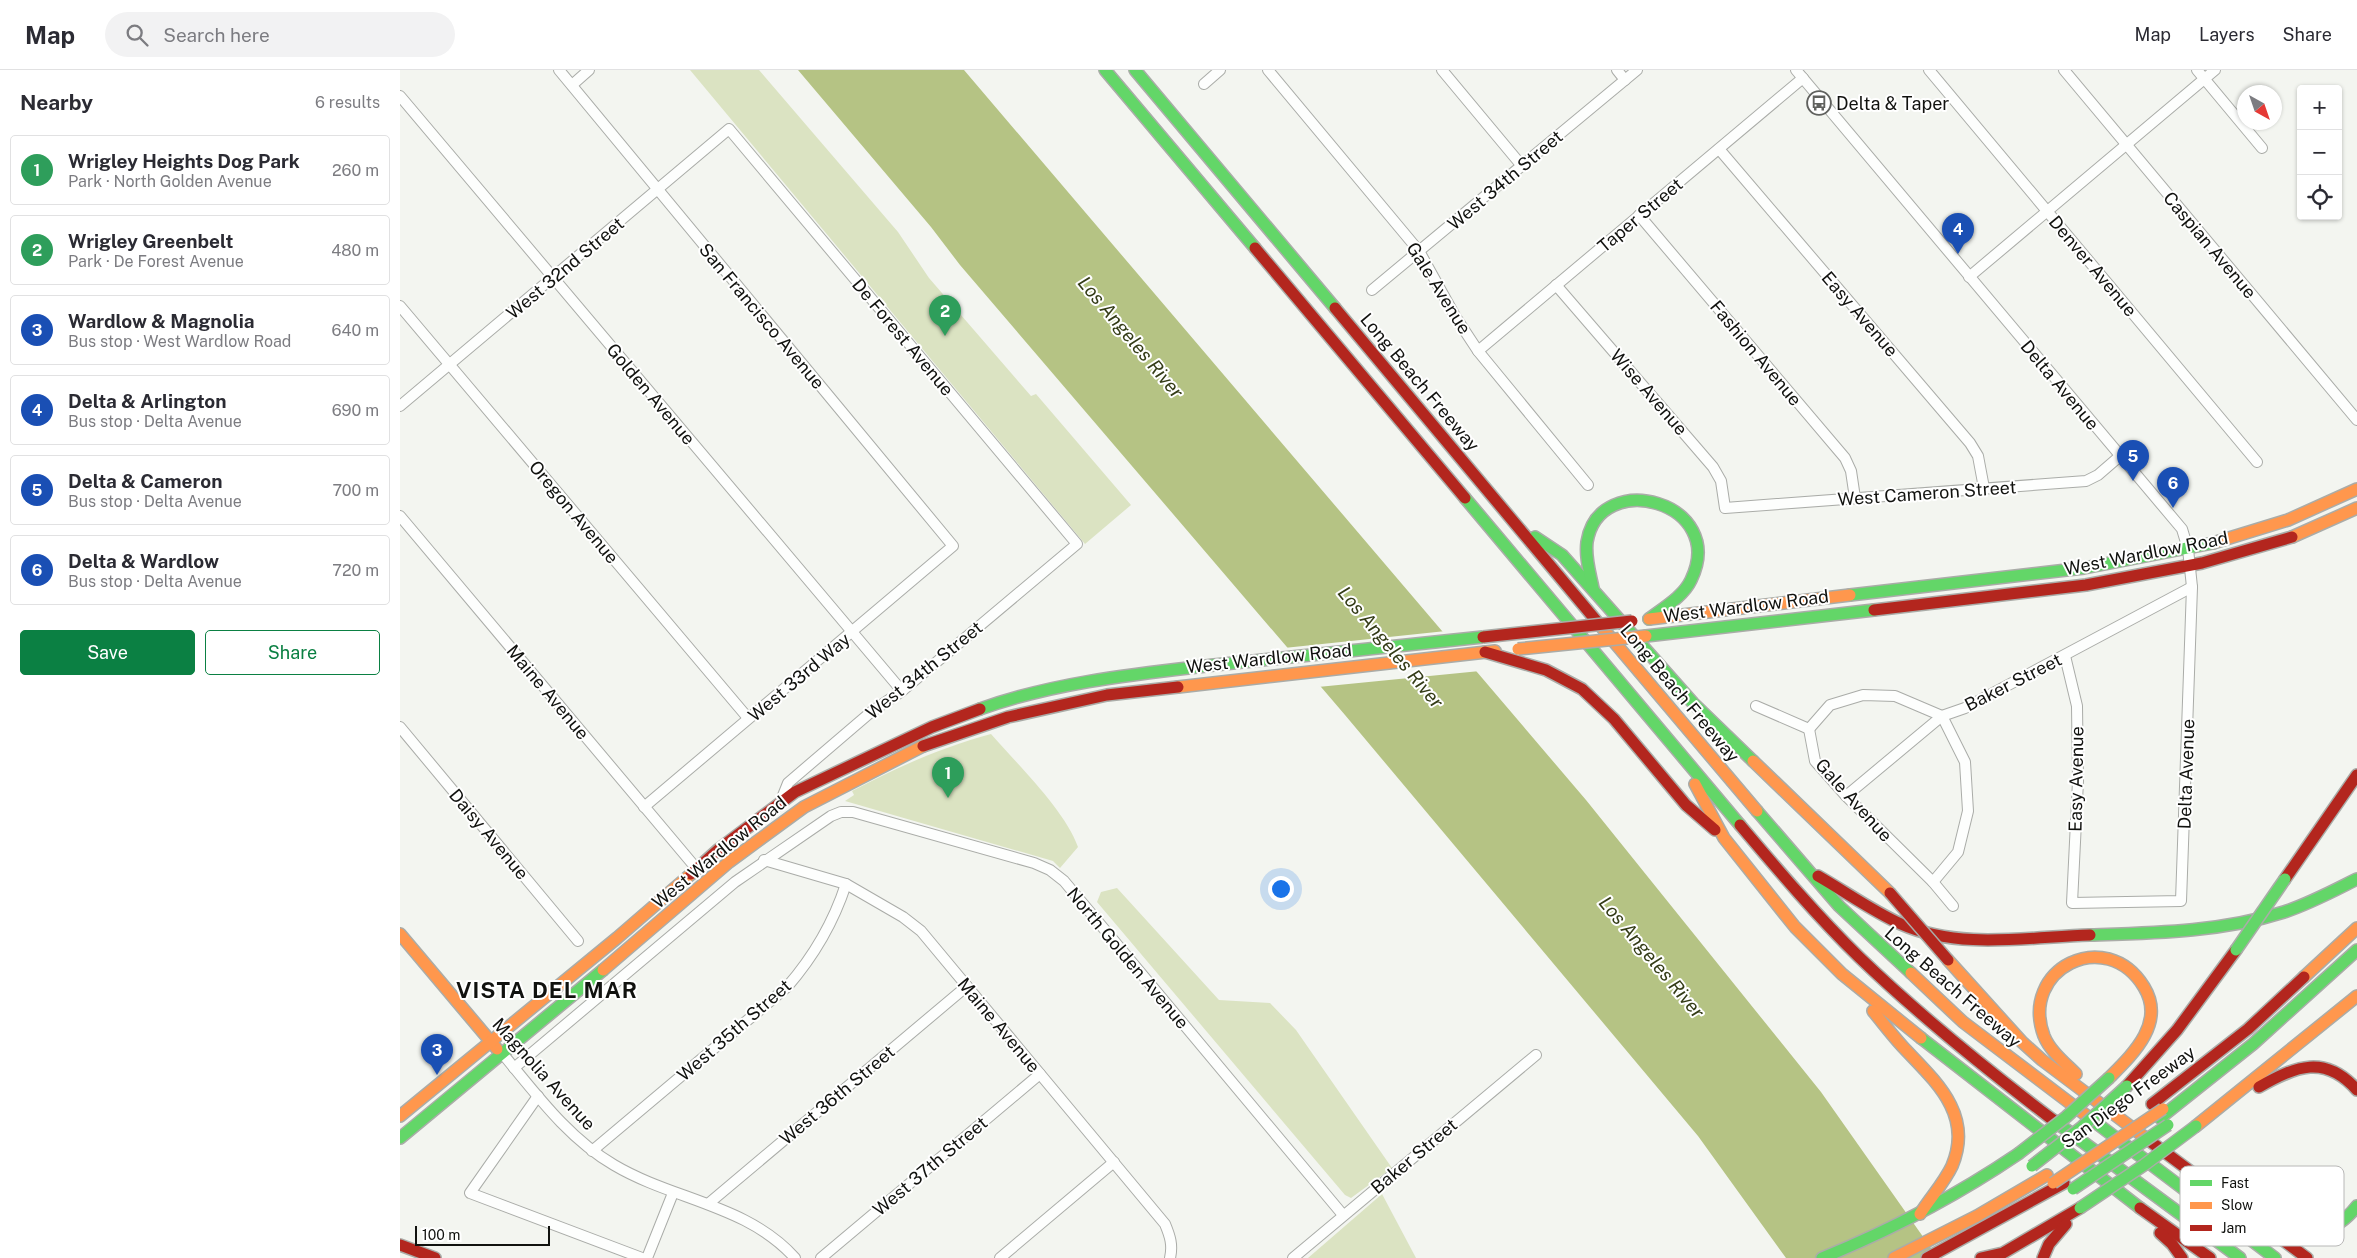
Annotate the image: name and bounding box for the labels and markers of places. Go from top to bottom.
bus stop icon: Delta & Taper [1806,90,1832,116]
place label: Delta & Taper [1836,93,1949,114]
pin: 4 [1942,213,1974,254]
pin: 2 [929,295,961,336]
pin: 5 [2117,440,2149,481]
pin: 6 [2157,467,2189,508]
pin: 1 [932,757,964,798]
pin: 3 [421,1034,453,1075]

